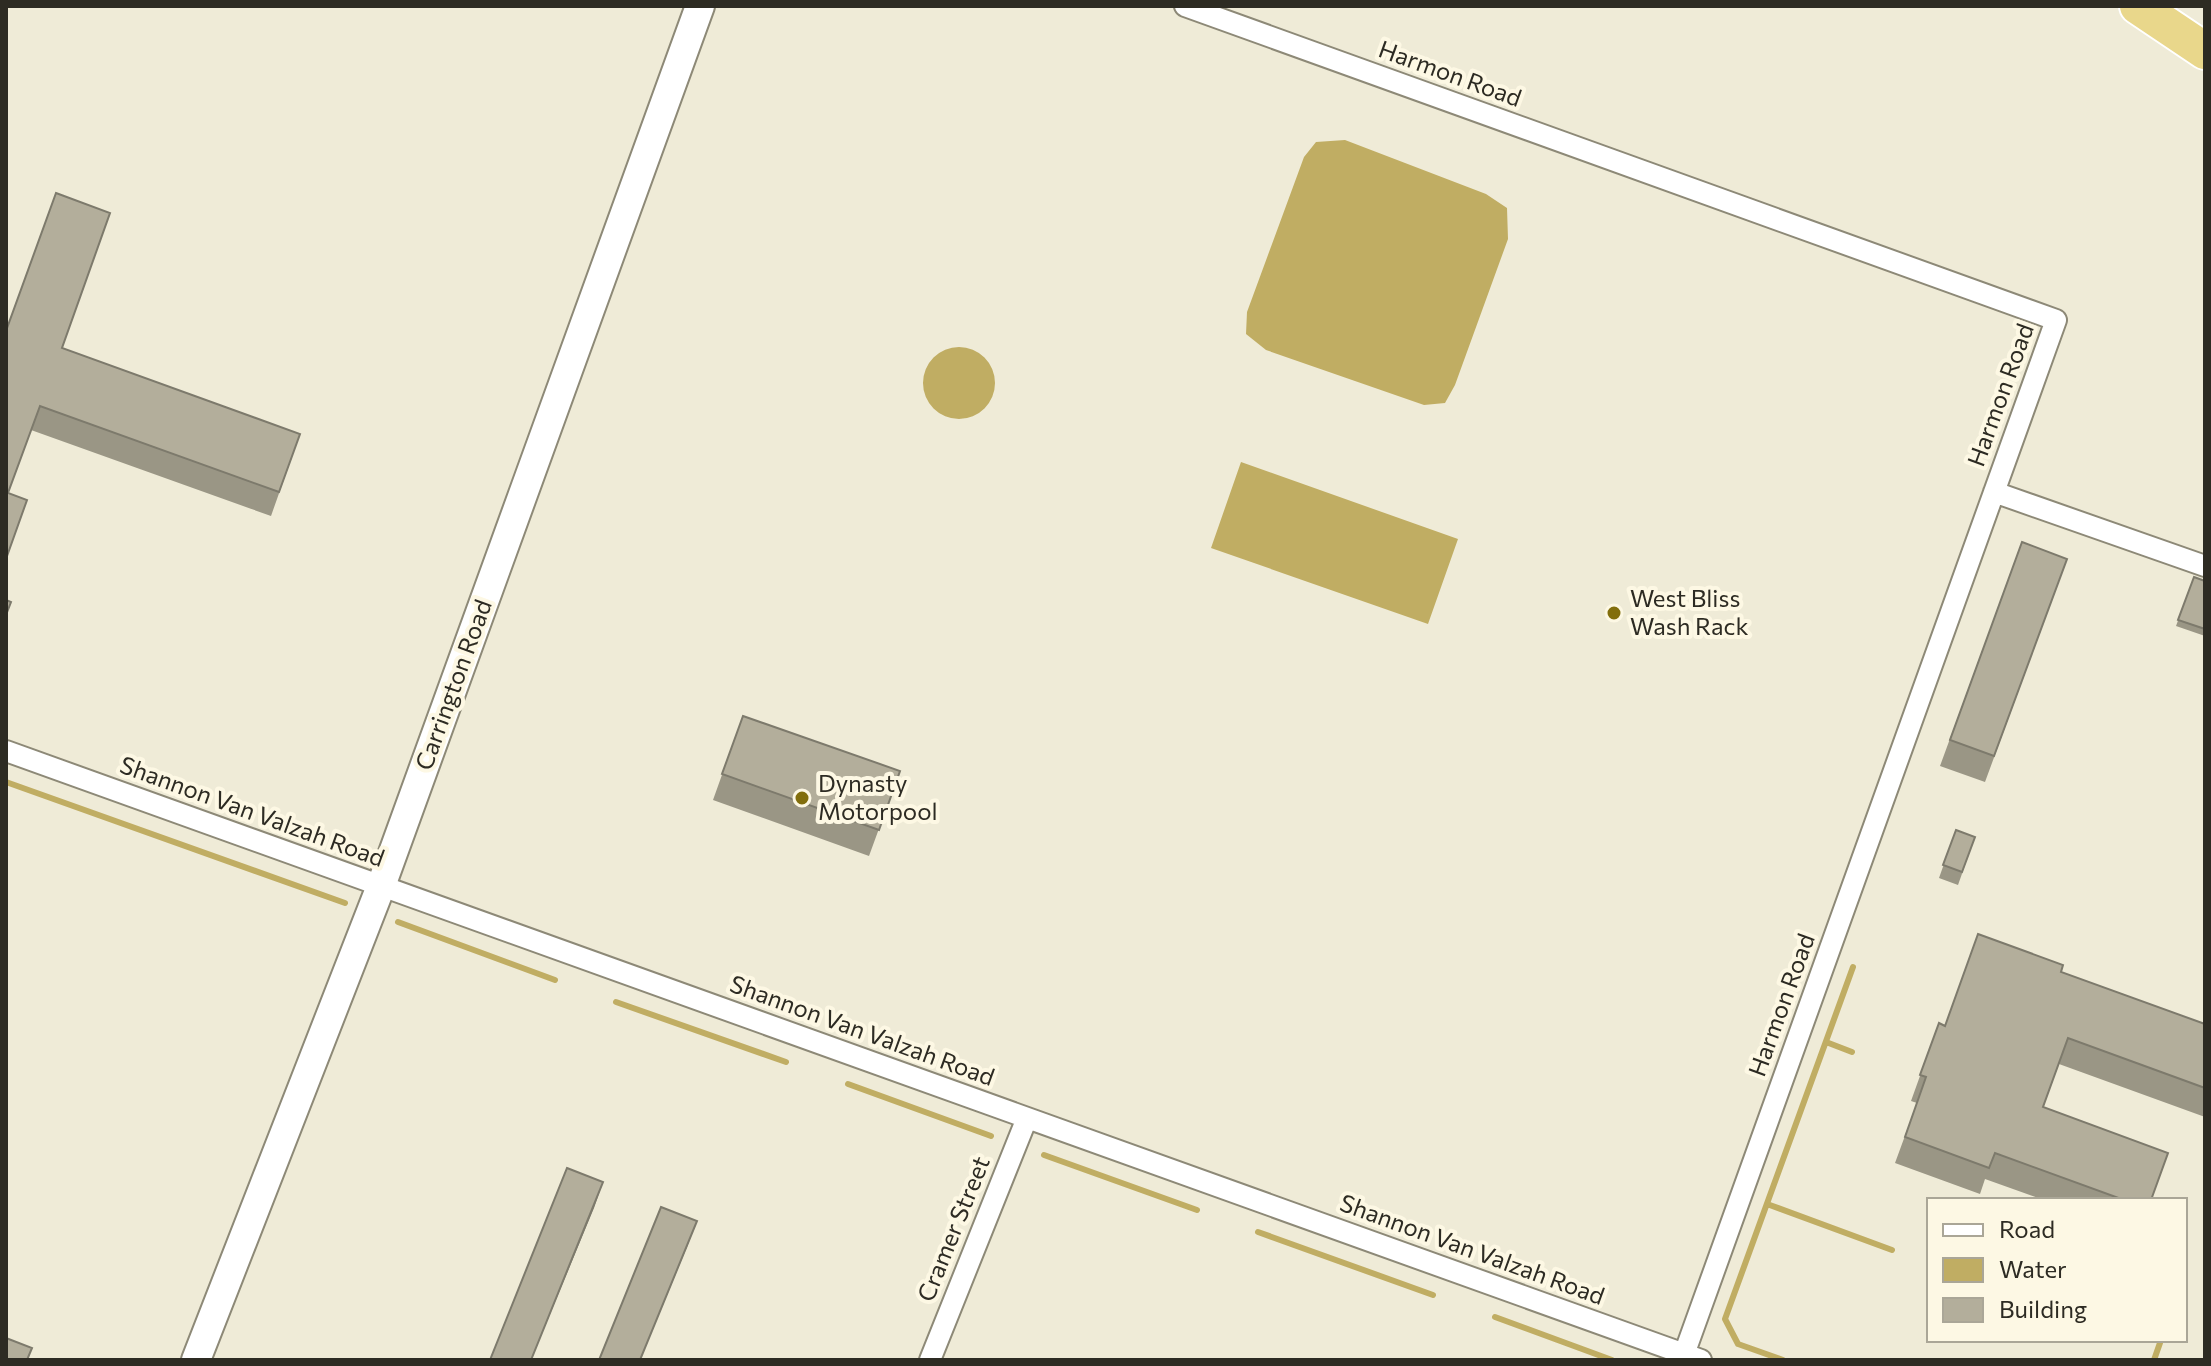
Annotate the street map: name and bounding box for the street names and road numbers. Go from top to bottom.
street label: Harmon Road [1375,33,1526,112]
street label: Harmon Road [1960,319,2039,470]
street label: Carrington Road [408,595,497,774]
street label: Shannon Van Valzah Road [116,749,389,872]
street label: Harmon Road [1741,929,1820,1080]
street label: Shannon Van Valzah Road [726,968,999,1091]
street label: Cramer Street [910,1151,995,1305]
street label: Shannon Van Valzah Road [1336,1187,1609,1310]

